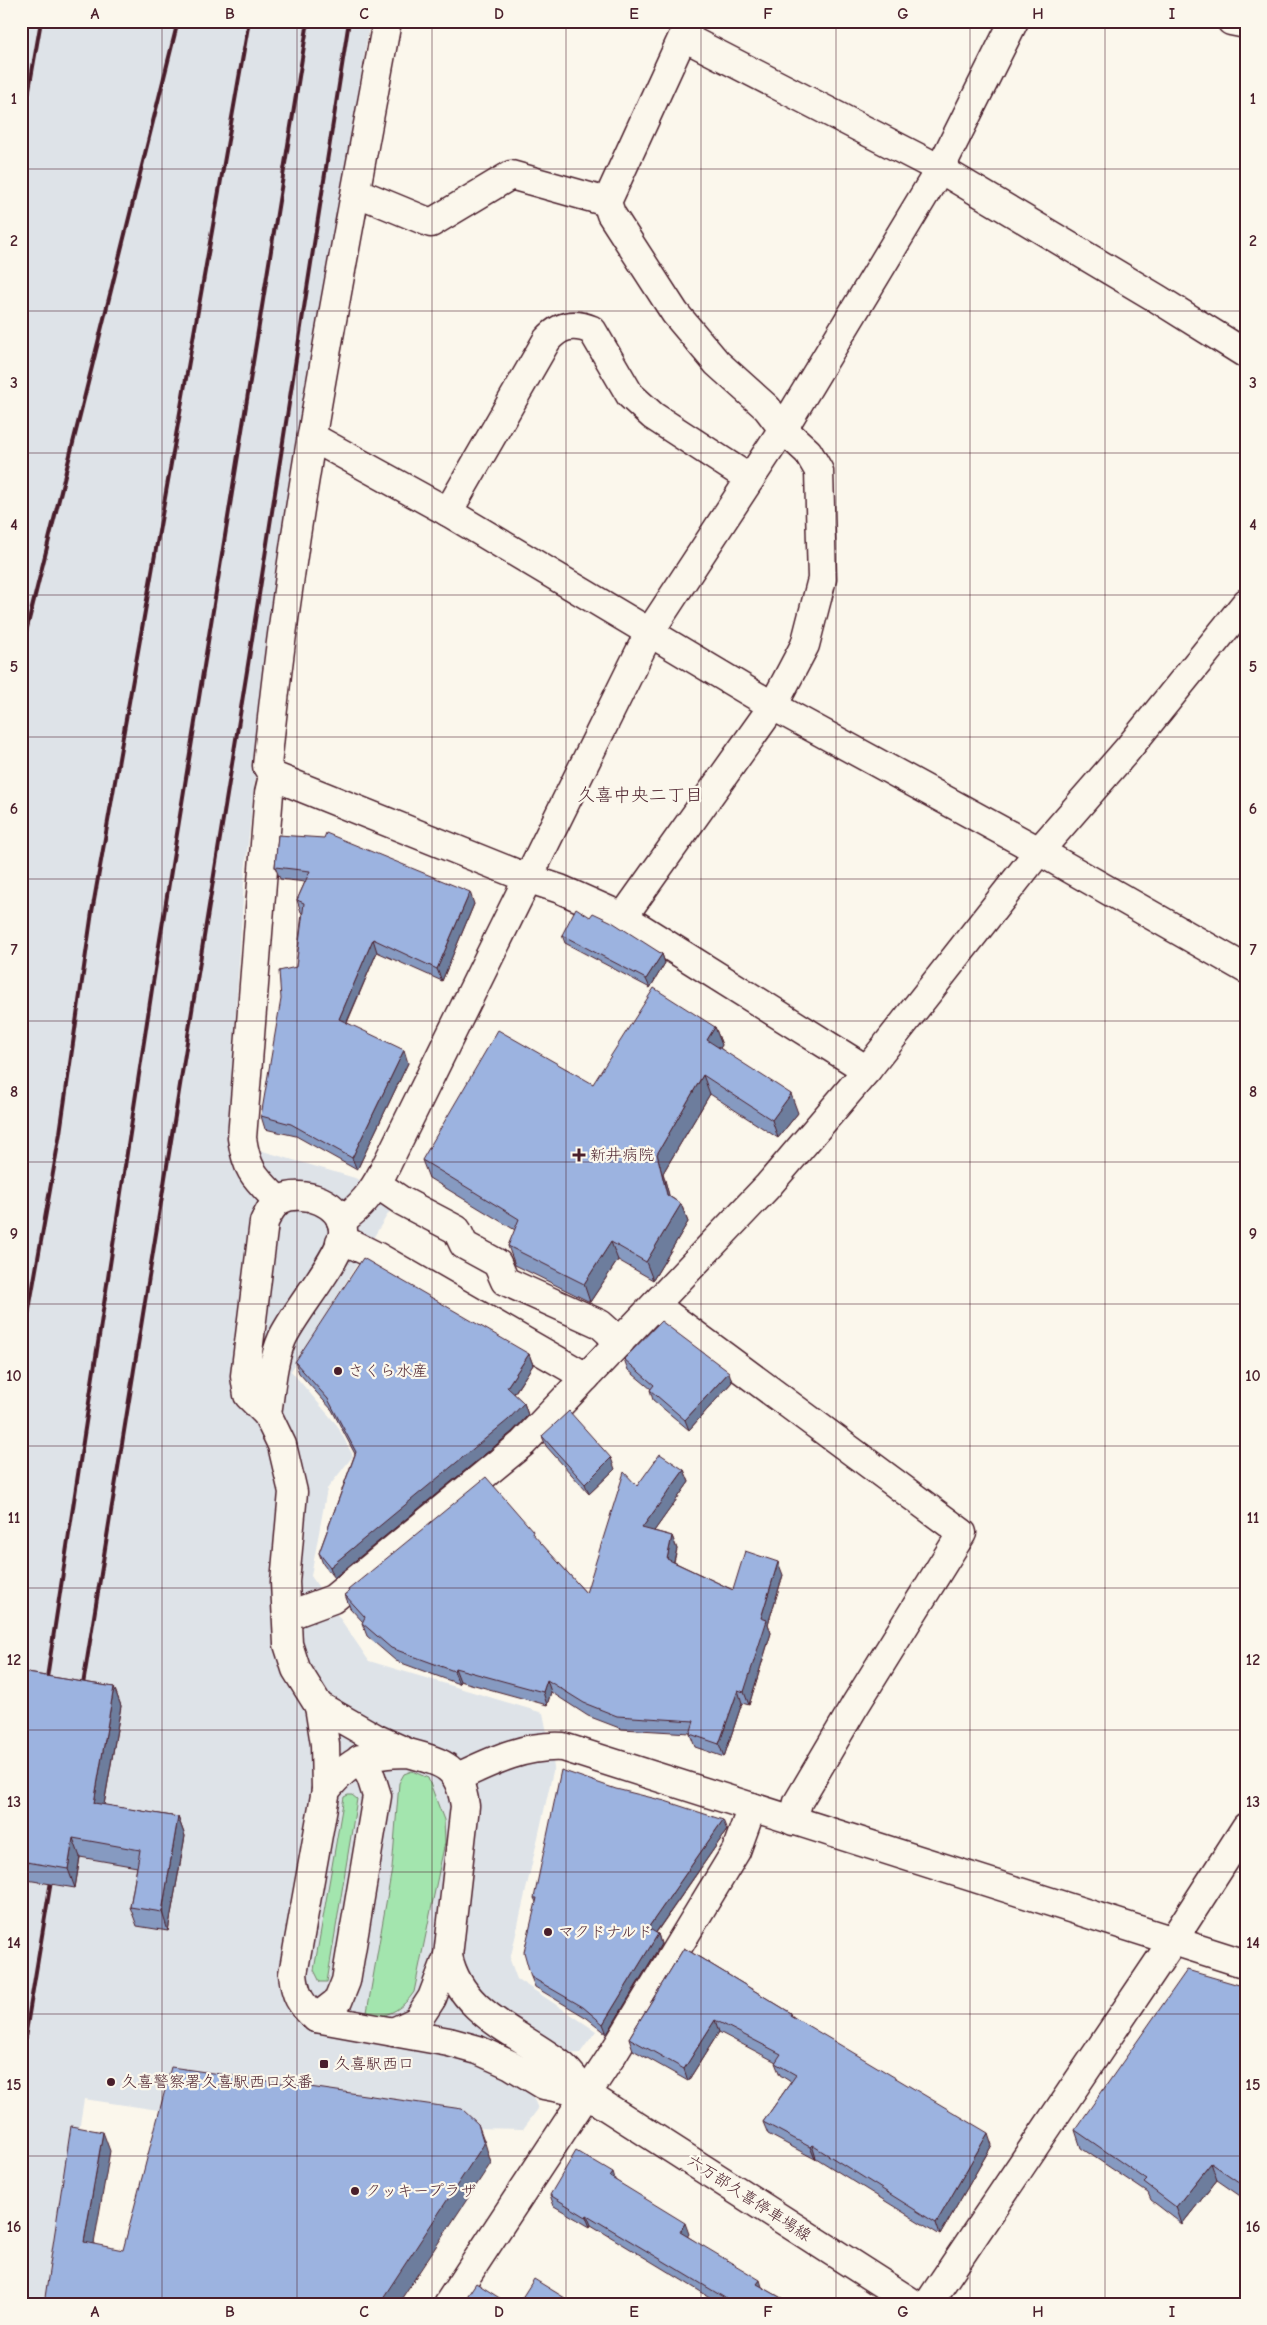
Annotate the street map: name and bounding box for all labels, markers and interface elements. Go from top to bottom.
text: A [91,5,100,23]
text: B [225,5,235,23]
text: C [359,5,369,23]
text: D [494,5,504,23]
text: E [629,5,639,23]
text: F [763,5,773,23]
text: G [897,5,909,23]
text: H [1032,5,1044,23]
text: I [1169,5,1175,23]
text: 1 [11,90,17,108]
text: 1 [1250,90,1256,108]
text: 2 [10,232,18,250]
text: 2 [1249,232,1257,250]
text: 3 [10,374,18,392]
text: 3 [1249,374,1257,392]
text: 4 [10,516,18,534]
text: 4 [1249,516,1257,534]
text: 5 [10,658,18,676]
text: 5 [1249,658,1257,676]
district label: 久喜中央二丁目 [577,785,703,806]
text: 6 [10,800,18,818]
text: 6 [1249,800,1257,818]
text: 7 [10,941,18,959]
text: 7 [1249,941,1257,959]
text: 8 [10,1083,18,1101]
text: 8 [1249,1083,1257,1101]
place label: 新井病院 [590,1146,654,1164]
marker: 新井病院 [572,1148,586,1162]
text: 9 [10,1225,18,1243]
text: 9 [1249,1225,1257,1243]
place label: さくら水産 [348,1362,428,1380]
marker: さくら水産 [332,1365,344,1377]
text: 10 [6,1367,22,1385]
text: 10 [1245,1367,1261,1385]
text: 11 [8,1509,20,1527]
text: 11 [1247,1509,1259,1527]
text: 12 [7,1651,21,1669]
text: 12 [1246,1651,1260,1669]
text: 13 [7,1793,21,1811]
text: 13 [1246,1793,1260,1811]
place label: マクドナルド [558,1923,653,1941]
marker: マクドナルド [542,1926,554,1938]
text: 14 [7,1934,21,1952]
text: 14 [1246,1934,1260,1952]
place label: 久喜駅西口 [334,2055,414,2073]
marker: 久喜駅西口 [318,2058,330,2070]
place label: 久喜警察署久喜駅西口交番 [121,2073,313,2091]
text: 15 [7,2076,21,2094]
marker: 久喜警察署久喜駅西口交番 [105,2076,117,2088]
text: 15 [1246,2076,1260,2094]
street label: 六万部久喜停車場線 [684,2151,814,2245]
place label: クッキープラザ [365,2182,476,2200]
marker: クッキープラザ [349,2185,361,2197]
text: 16 [7,2218,21,2236]
text: 16 [1246,2218,1260,2236]
text: A [91,2303,100,2321]
text: B [225,2303,235,2321]
text: C [359,2303,369,2321]
text: D [494,2303,504,2321]
text: E [629,2303,639,2321]
text: F [763,2303,773,2321]
text: G [897,2303,909,2321]
text: H [1032,2303,1044,2321]
text: I [1169,2303,1175,2321]

